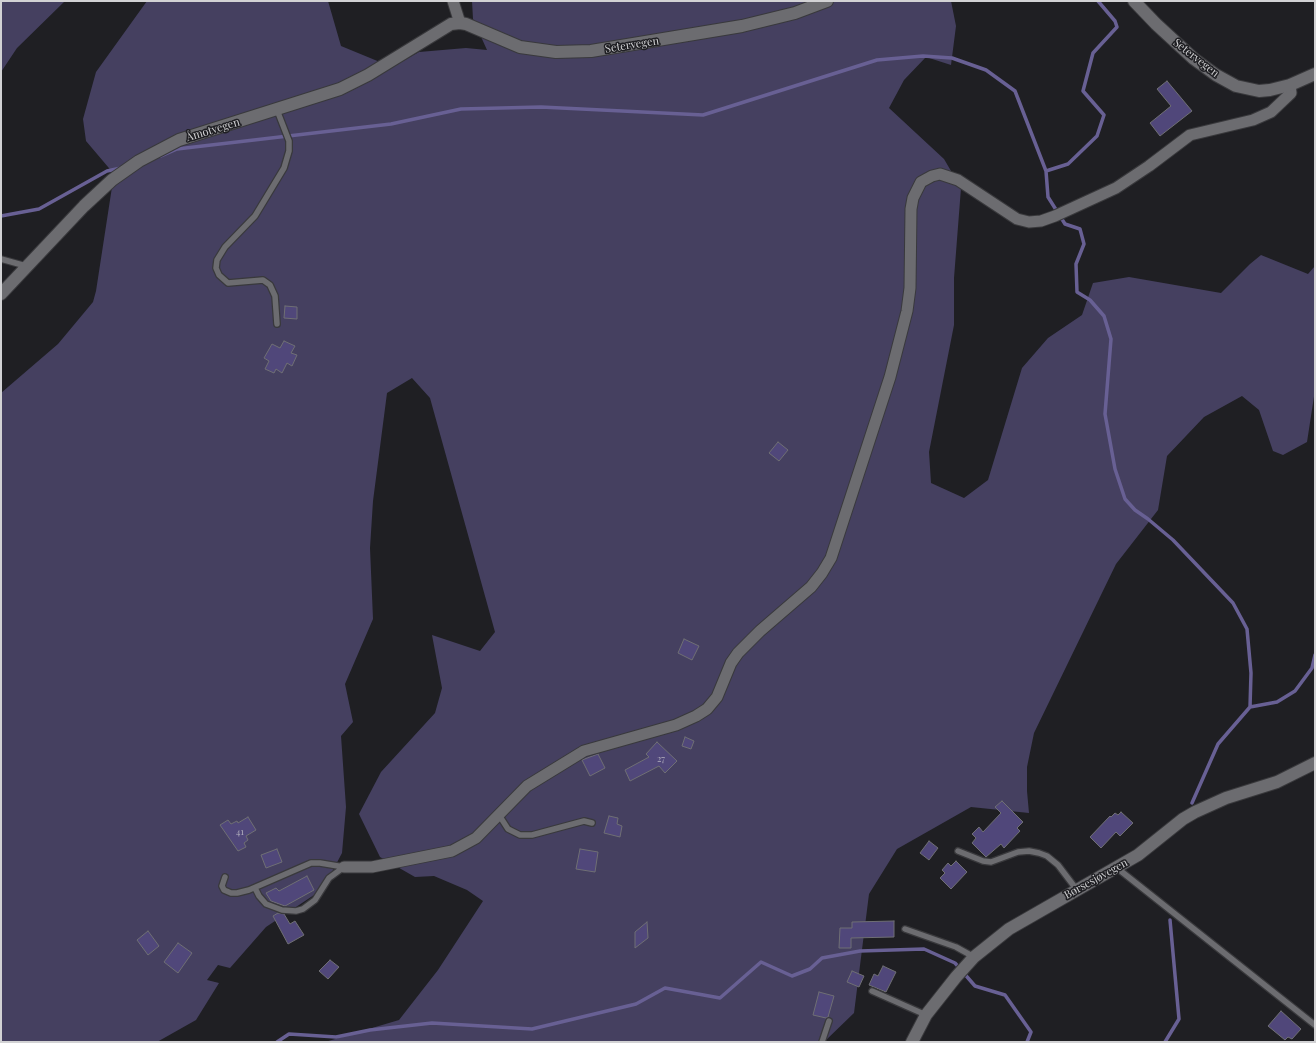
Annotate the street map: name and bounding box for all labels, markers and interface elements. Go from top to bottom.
street label: Setervegen [604,34,660,56]
street label: Setervegen [1170,36,1222,80]
street label: Åmotvegen [185,116,241,144]
house number: 27 [657,754,665,764]
house number: 41 [236,827,244,837]
street label: Børsesjøvegen [1062,856,1130,902]

